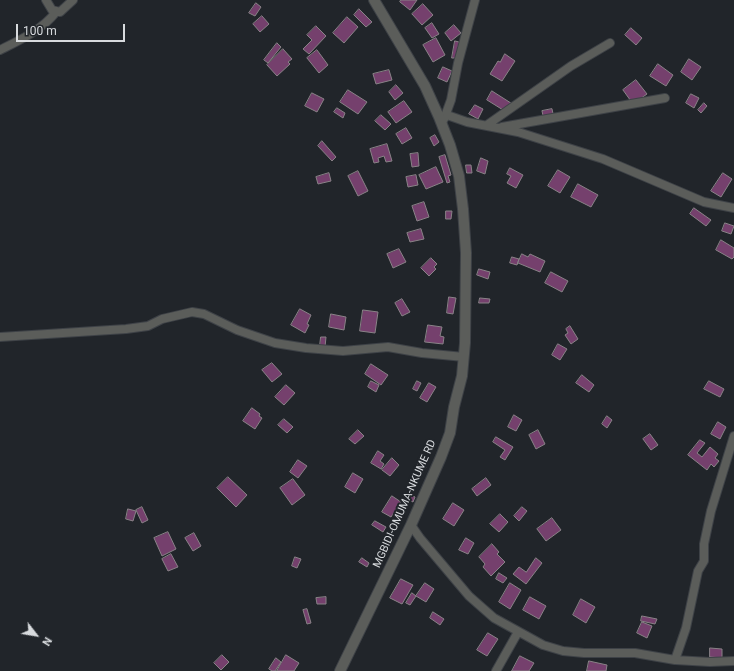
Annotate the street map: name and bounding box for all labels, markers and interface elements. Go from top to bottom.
scale bar [18,16,127,42]
text: 100 m [23,24,57,38]
street label: MGBIDI-OMUMA-NKUME RD [371,438,439,570]
north arrow [16,615,56,655]
text: N [39,635,54,648]

